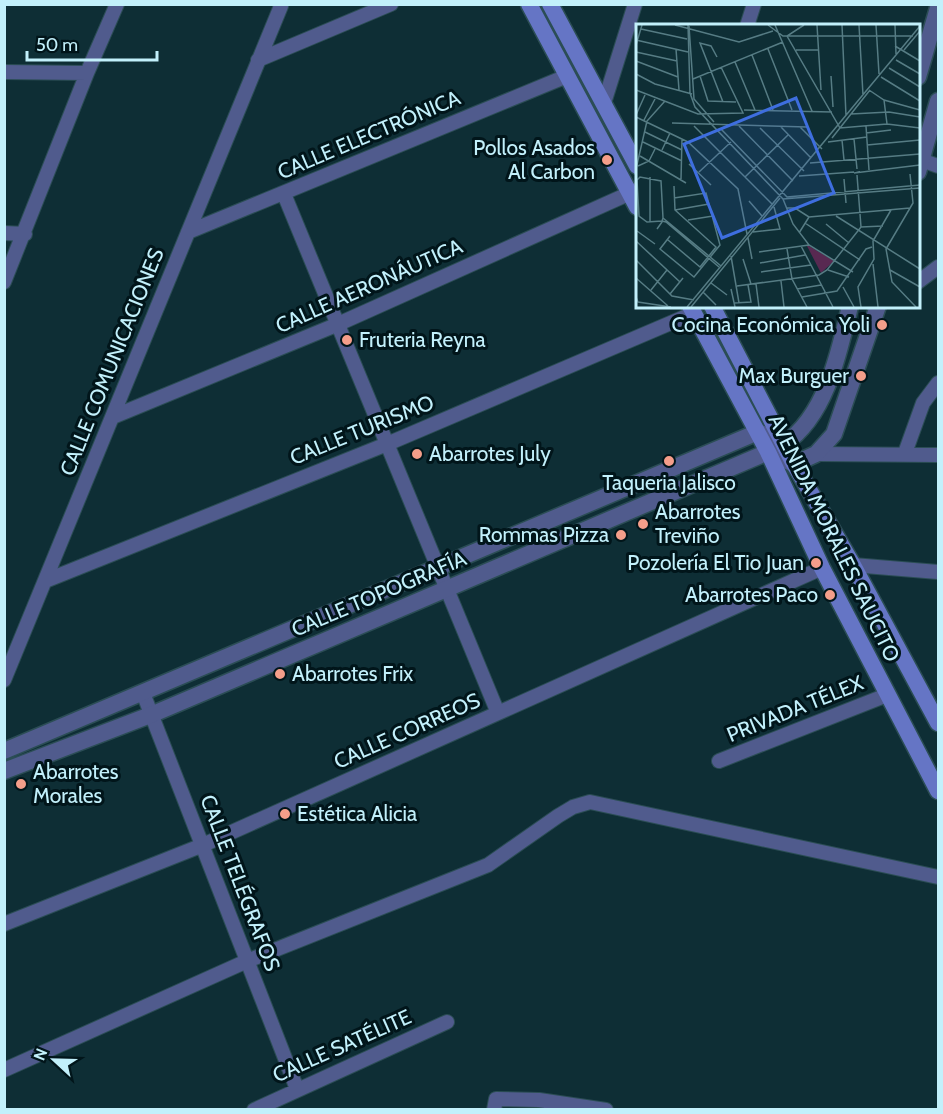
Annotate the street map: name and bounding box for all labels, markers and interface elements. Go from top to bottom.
scale bar [27,24,158,62]
inset map [636,24,919,308]
text: 50 m [36,34,78,56]
street label: CALLE ELECTRÓNICA [274,85,464,184]
place label: Pollos Asados Al Carbon [473,135,595,184]
marker: Pollos Asados Al Carbon [600,153,614,167]
street label: CALLE AERONÁUTICA [272,233,466,338]
street label: CALLE COMUNICACIONES [54,244,169,479]
place label: Cocina Económica Yoli [671,312,870,337]
marker: Cocina Económica Yoli [875,318,889,332]
place label: Fruteria Reyna [359,327,486,352]
marker: Fruteria Reyna [340,333,354,347]
place label: Max Burguer [739,363,849,388]
marker: Max Burguer [854,369,868,383]
street label: CALLE TURISMO [286,389,437,470]
street label: AVENIDA MORALES SAUCITO [764,410,905,666]
place label: Abarrotes July [429,441,551,466]
marker: Abarrotes July [410,447,424,461]
marker: Taqueria Jalisco [662,454,676,468]
place label: Taqueria Jalisco [602,470,736,495]
place label: Abarrotes Treviño [655,499,741,548]
marker: Abarrotes Treviño [636,517,650,531]
place label: Rommas Pizza [479,522,609,547]
marker: Rommas Pizza [614,528,628,542]
street label: CALLE TOPOGRAFÍA [288,545,470,642]
place label: Pozolería El Tio Juan [627,550,804,575]
marker: Pozolería El Tio Juan [809,556,823,570]
place label: Abarrotes Paco [685,582,818,607]
marker: Abarrotes Paco [823,588,837,602]
place label: Abarrotes Frix [292,661,413,686]
marker: Abarrotes Frix [273,667,287,681]
street label: PRIVADA TÉLEX [723,670,867,747]
street label: CALLE CORREOS [330,687,484,774]
place label: Abarrotes Morales [33,759,119,808]
marker: Abarrotes Morales [14,777,28,791]
street label: CALLE TELÉGRAFOS [195,791,286,975]
place label: Estética Alicia [297,801,417,826]
marker: Estética Alicia [278,807,292,821]
street label: CALLE SATÉLITE [269,1004,415,1087]
north arrow [24,1030,84,1090]
text: N [30,1046,51,1063]

